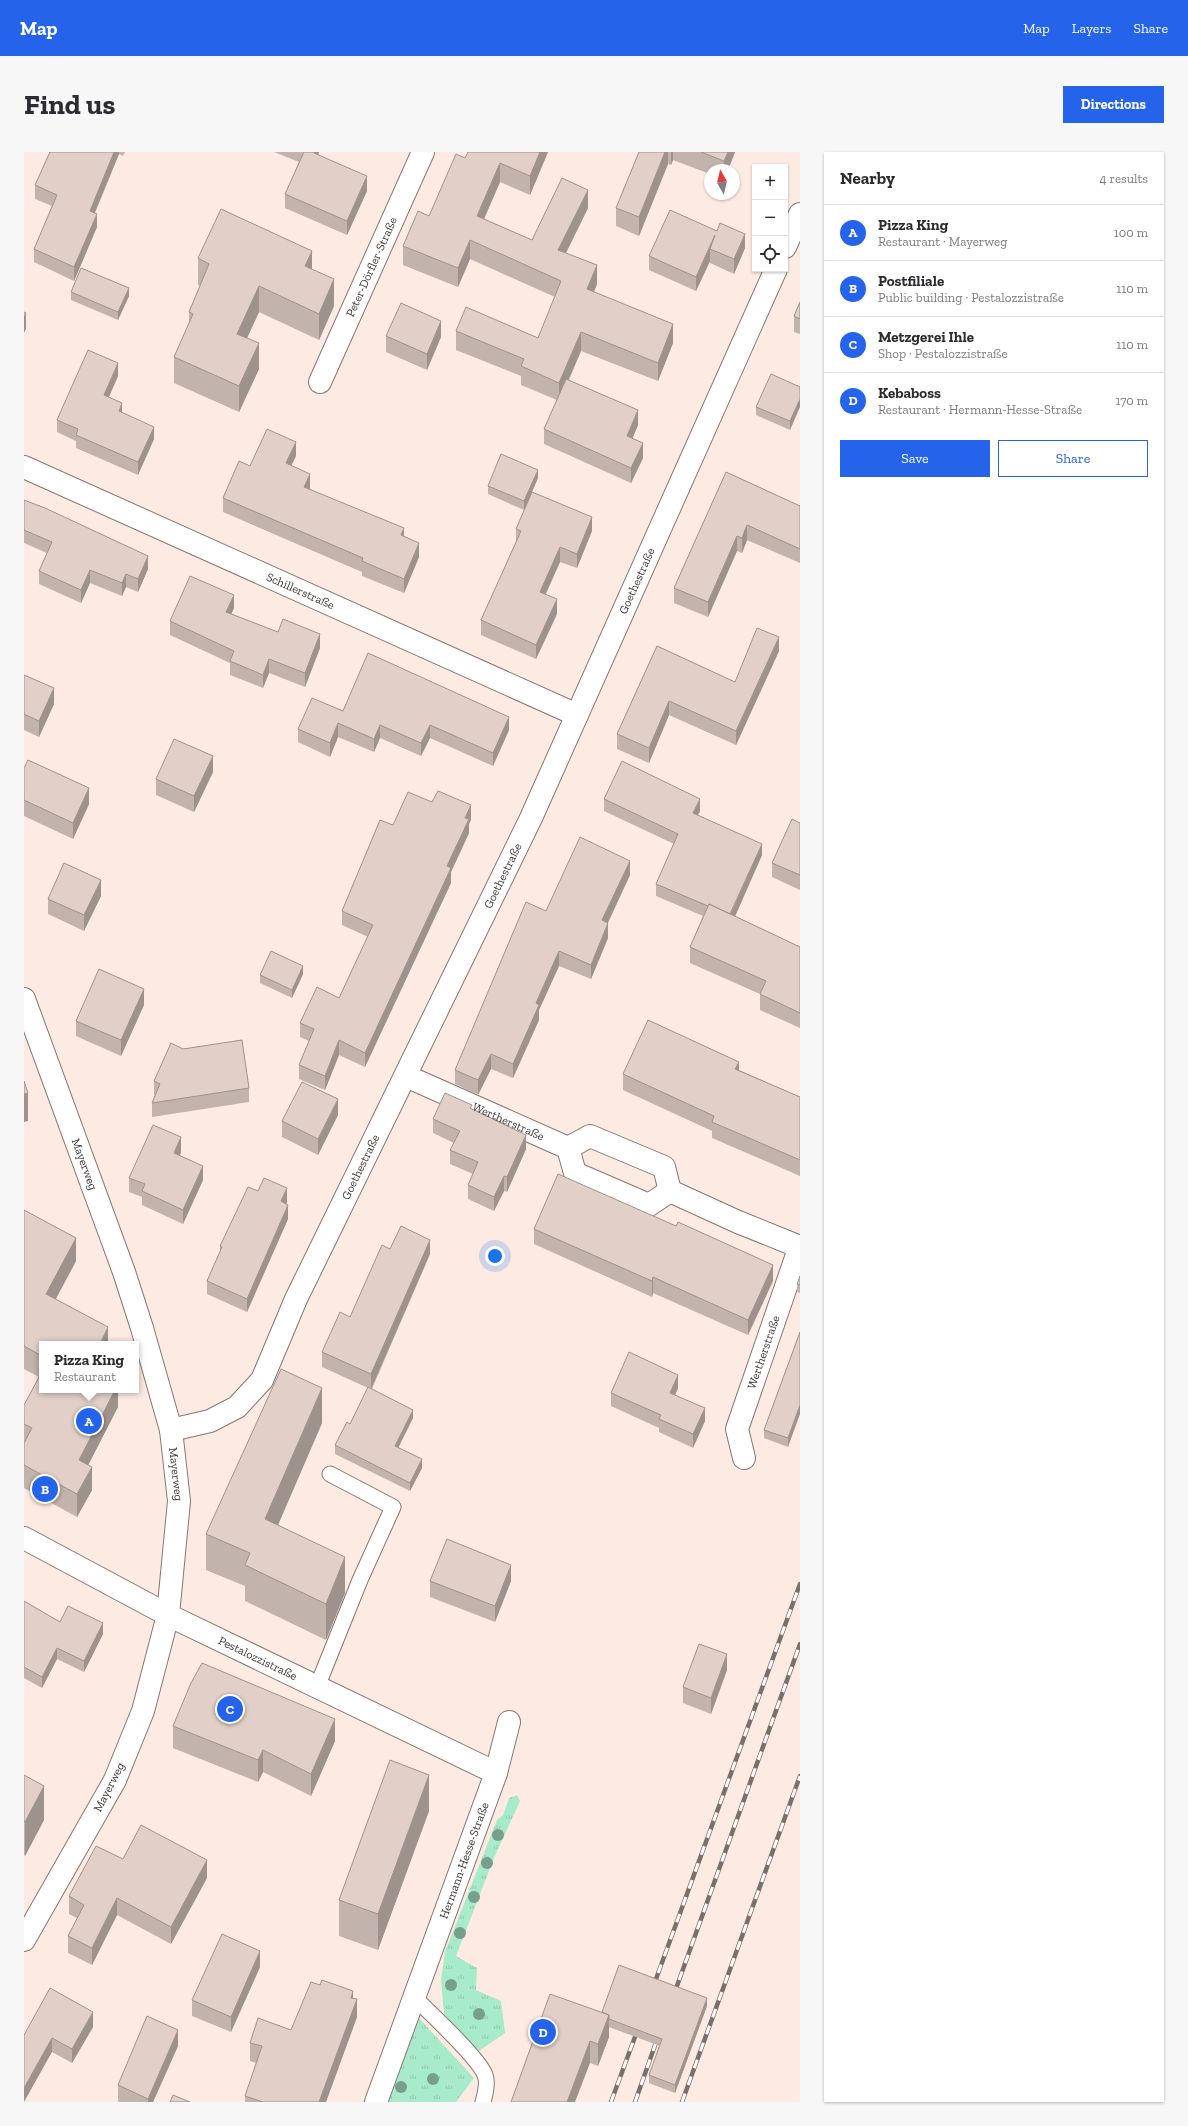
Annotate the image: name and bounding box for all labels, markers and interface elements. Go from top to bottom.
text: Map [20,17,57,40]
text: Map [1023,20,1050,37]
text: Layers [1072,20,1111,37]
text: Share [1133,20,1168,37]
button: Directions [1063,86,1164,123]
text: Find us [24,88,115,121]
north arrow [704,164,740,200]
map controls [752,164,788,272]
button: + [752,164,788,200]
text: Nearby [840,168,895,188]
text: 4 results [1100,171,1148,186]
button: − [752,200,788,236]
street label: Peter-Dörfler-Straße [343,215,400,319]
text: Pizza King [878,216,948,234]
text: A [849,225,857,240]
text: 100 m [1114,225,1148,240]
text: Restaurant · Mayerweg [878,234,1007,249]
button: locate [752,236,788,272]
text: Postfiliale [878,272,944,290]
text: B [849,281,857,296]
text: 110 m [1116,281,1148,296]
text: Public building · Pestalozzistraße [878,290,1064,305]
text: Metzgerei Ihle [878,328,974,346]
text: C [849,337,857,352]
text: 110 m [1116,337,1148,352]
text: Shop · Pestalozzistraße [878,346,1008,361]
text: Kebaboss [878,384,941,402]
text: D [848,393,858,408]
text: 170 m [1115,393,1148,408]
text: Restaurant · Hermann-Hesse-Straße [878,402,1082,417]
button: Save [840,440,990,477]
button: Share [998,440,1148,477]
street label: Goethestraße [616,545,658,616]
street label: Schillerstraße [264,570,337,612]
street label: Goethestraße [481,841,525,911]
street label: Wertherstraße [470,1099,547,1144]
street label: Goethestraße [339,1132,383,1202]
street label: Mayerweg [69,1137,101,1192]
your location [485,1246,505,1266]
street label: Wertherstraße [744,1313,783,1391]
popup [39,1341,139,1393]
text: Pizza King [54,1351,124,1369]
text: Restaurant [54,1369,116,1384]
pin: A [76,1406,102,1436]
street label: Mayerweg [166,1447,186,1502]
pin: B [32,1474,58,1504]
street label: Pestalozzistraße [216,1633,300,1683]
pin: C [217,1694,243,1724]
street label: Mayerweg [91,1759,128,1814]
street label: Hermann-Hesse-Straße [436,1800,492,1921]
pin: D [530,2017,556,2047]

